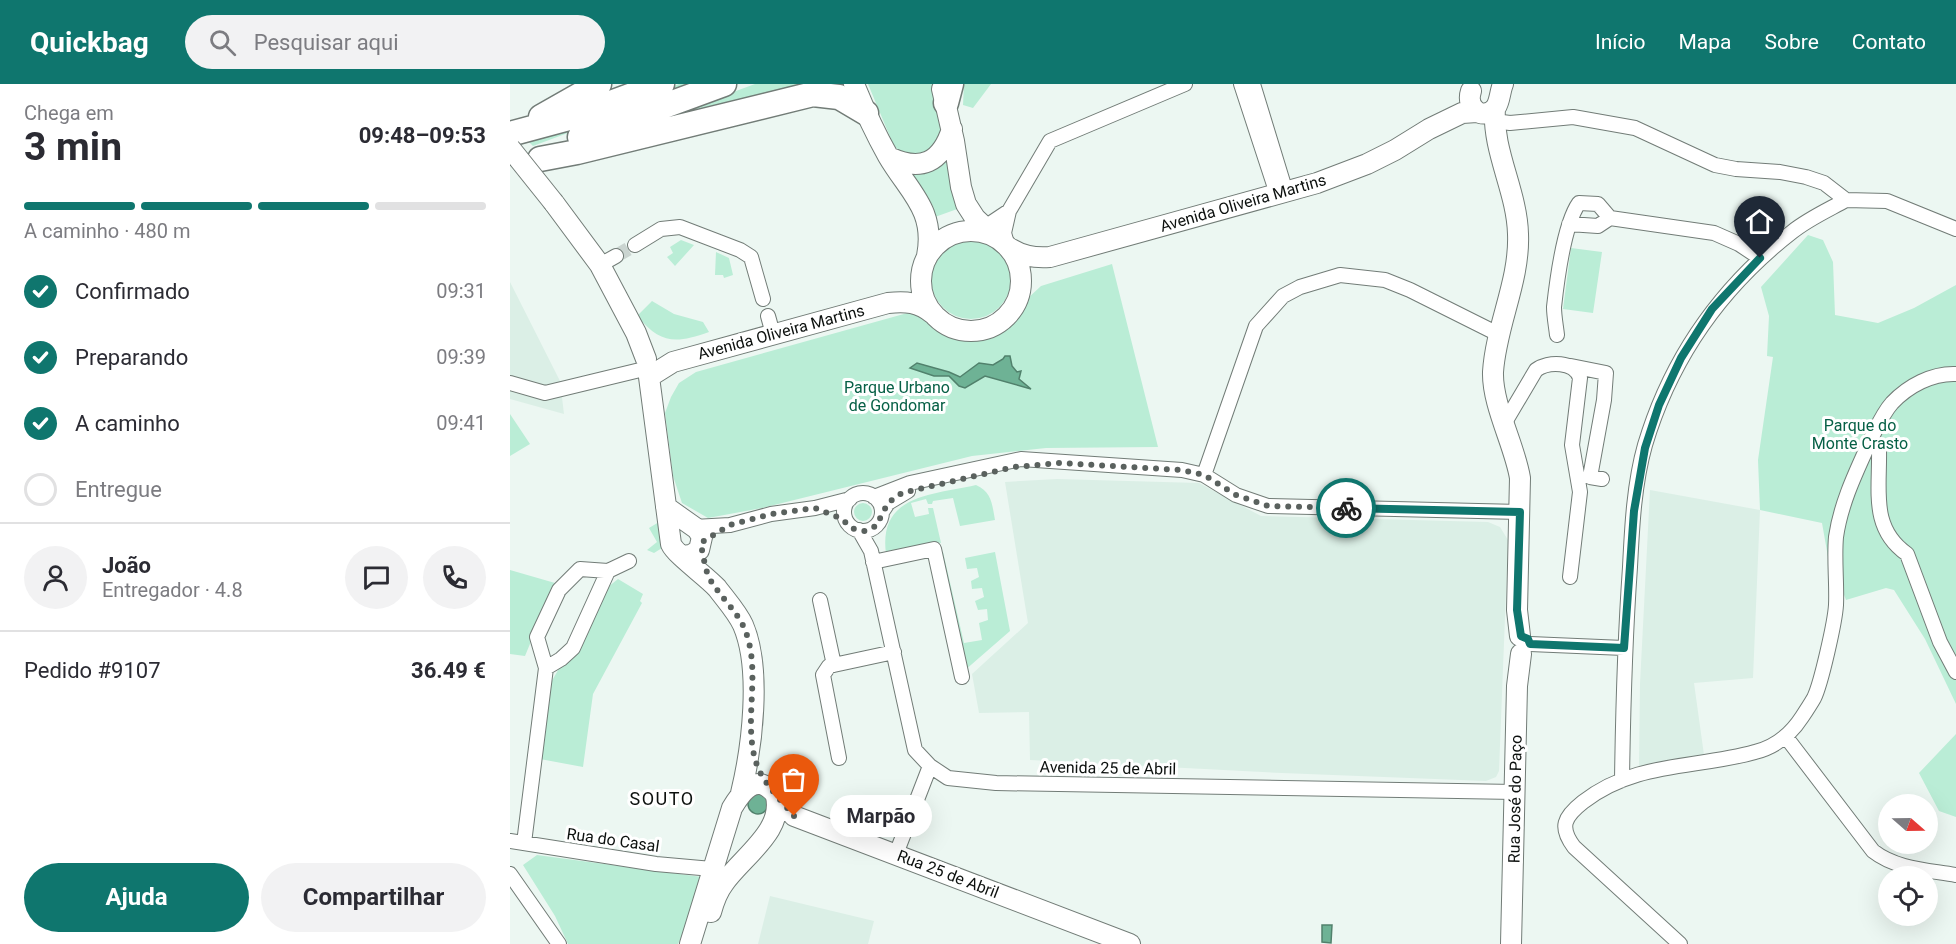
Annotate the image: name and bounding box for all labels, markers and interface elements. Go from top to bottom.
search box [185,15,605,69]
text: Quickbag [30,26,149,59]
icon: search [206,26,239,59]
text: Pesquisar aqui [254,30,399,55]
text: Início [1595,30,1646,54]
text: Mapa [1679,30,1732,54]
text: Sobre [1765,30,1819,54]
text: Contato [1852,30,1926,54]
text: Chega em [24,101,114,125]
text: 09:48–09:53 [359,123,486,148]
text: 3 min [24,124,122,170]
street label: Avenida Oliveira Martins [1158,170,1328,236]
pin [1734,196,1785,258]
icon: home [1743,205,1776,238]
text: A caminho · 480 m [24,219,191,243]
icon: check [24,275,57,308]
text: Confirmado [75,279,190,304]
text: 09:31 [436,279,486,303]
street label: Avenida Oliveira Martins [696,301,866,363]
icon: check [24,341,57,374]
text: Preparando [75,345,188,370]
text: 09:39 [436,345,486,369]
park label: Parque Urbano de Gondomar [844,378,950,415]
icon: check [24,407,57,440]
text: A caminho [75,411,180,436]
text: 09:41 [436,411,486,435]
park label: Parque do Monte Crasto [1812,416,1908,453]
text: Entregue [75,477,162,502]
courier [1316,478,1376,538]
icon: bike [1330,492,1363,525]
button: person [24,546,87,609]
button: chat [345,546,408,609]
button: phone [423,546,486,609]
text: João [102,553,151,578]
text: Entregador · 4.8 [102,578,243,602]
text: Pedido #9107 [24,658,161,683]
text: 36.49 € [411,658,486,683]
street label: Rua José do Paço [1504,735,1526,863]
pin [768,754,819,816]
street label: Avenida 25 de Abril [1040,757,1176,779]
icon: bag [777,763,810,796]
district label: SOUTO [629,788,695,809]
north arrow [1878,794,1938,854]
map controls [1878,794,1938,926]
callout: Marpão [830,795,932,837]
text: Marpão [847,804,915,828]
street label: Rua do Casal [565,824,661,856]
street label: Rua 25 de Abril [894,846,1002,902]
button: Ajuda [24,863,249,932]
button: Compartilhar [261,863,486,932]
button: locate [1878,866,1938,926]

